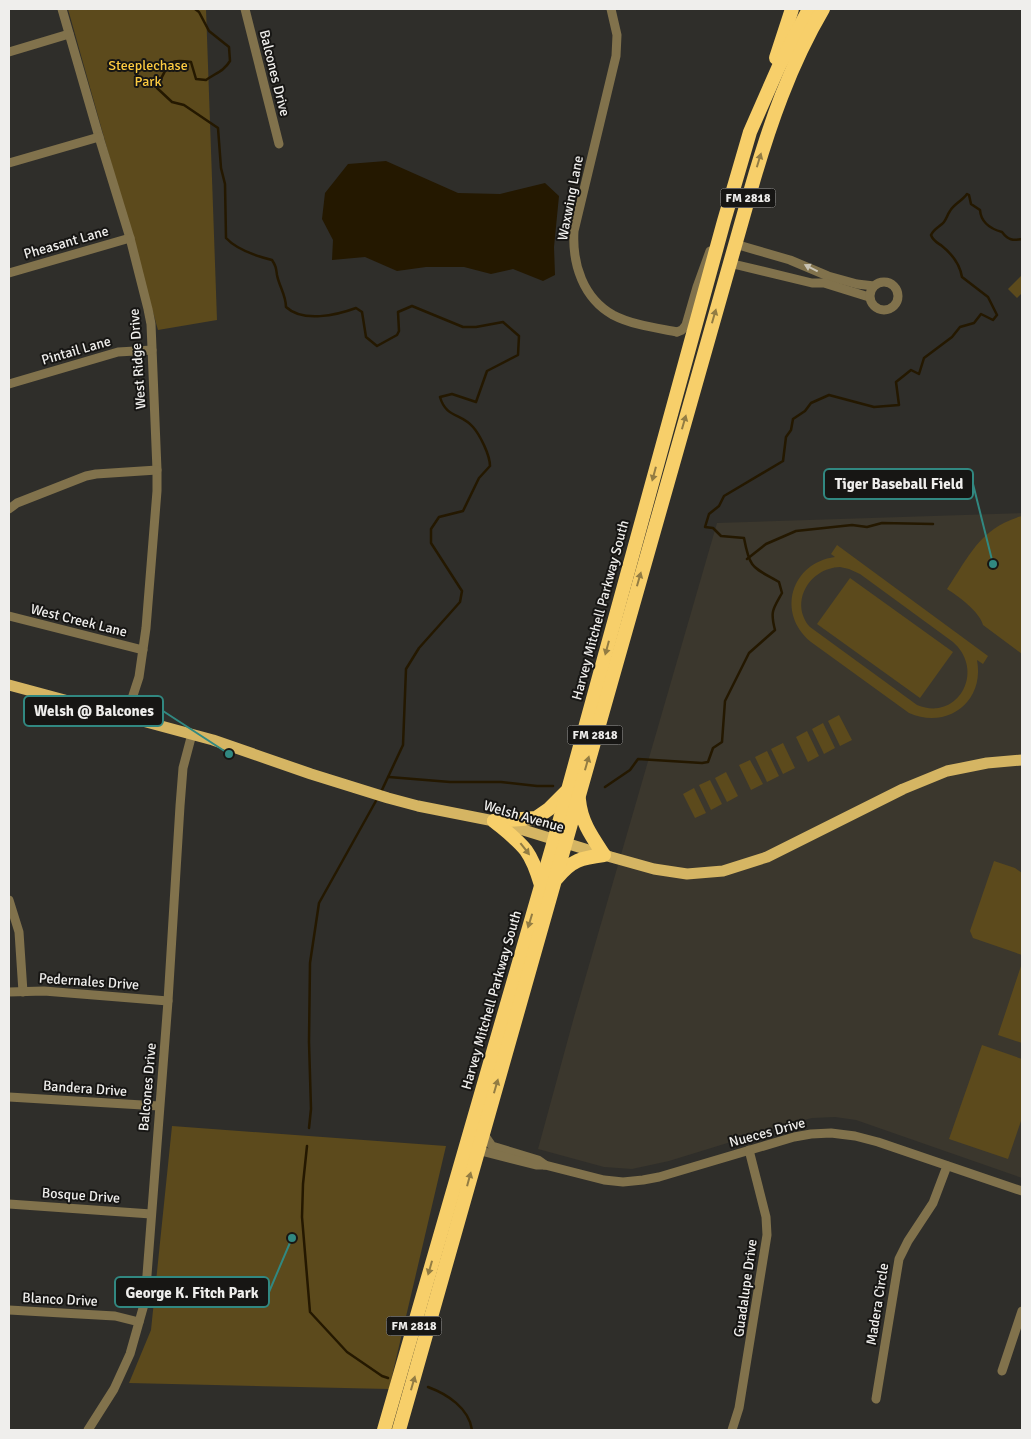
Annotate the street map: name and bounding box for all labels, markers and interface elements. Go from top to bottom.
street label: Balcones Drive [256,28,293,118]
park label: Steeplechase Park [108,57,188,90]
one-way arrow [756,152,764,167]
street label: Waxwing Lane [554,154,587,242]
road number: FM 2818 [720,188,776,208]
street label: Pheasant Lane [22,222,111,263]
one-way arrow [803,264,818,272]
street label: West Ridge Drive [126,308,149,410]
one-way arrow [710,309,718,324]
street label: Pintail Lane [40,332,113,368]
one-way arrow [680,415,688,430]
one-way arrow [650,467,658,482]
callout: Tiger Baseball Field [824,469,973,499]
text: Tiger Baseball Field [835,475,963,493]
street label: Harvey Mitchell Parkway South [568,518,633,702]
one-way arrow [636,571,644,586]
street label: West Creek Lane [29,600,129,641]
one-way arrow [602,640,610,655]
callout: Welsh @ Balcones [24,696,163,726]
text: Welsh @ Balcones [34,702,154,720]
road number: FM 2818 [568,726,622,744]
one-way arrow [584,756,592,771]
street label: Welsh Avenue [482,797,566,836]
one-way arrow [519,842,530,855]
street label: Harvey Mitchell Parkway South [458,909,525,1092]
one-way arrow [526,914,534,929]
street label: Pedernales Drive [38,970,140,993]
street label: Balcones Drive [135,1042,160,1132]
street label: Bandera Drive [42,1077,128,1100]
one-way arrow [493,1079,501,1094]
street label: Nueces Drive [727,1114,807,1151]
one-way arrow [466,1172,474,1187]
street label: Bosque Drive [41,1184,121,1207]
street label: Guadalupe Drive [730,1238,761,1338]
one-way arrow [426,1261,434,1276]
street label: Madera Circle [863,1262,892,1346]
callout: George K. Fitch Park [115,1277,269,1307]
text: George K. Fitch Park [125,1284,259,1302]
street label: Blanco Drive [22,1289,98,1310]
road number: FM 2818 [386,1316,442,1335]
one-way arrow [409,1376,417,1391]

